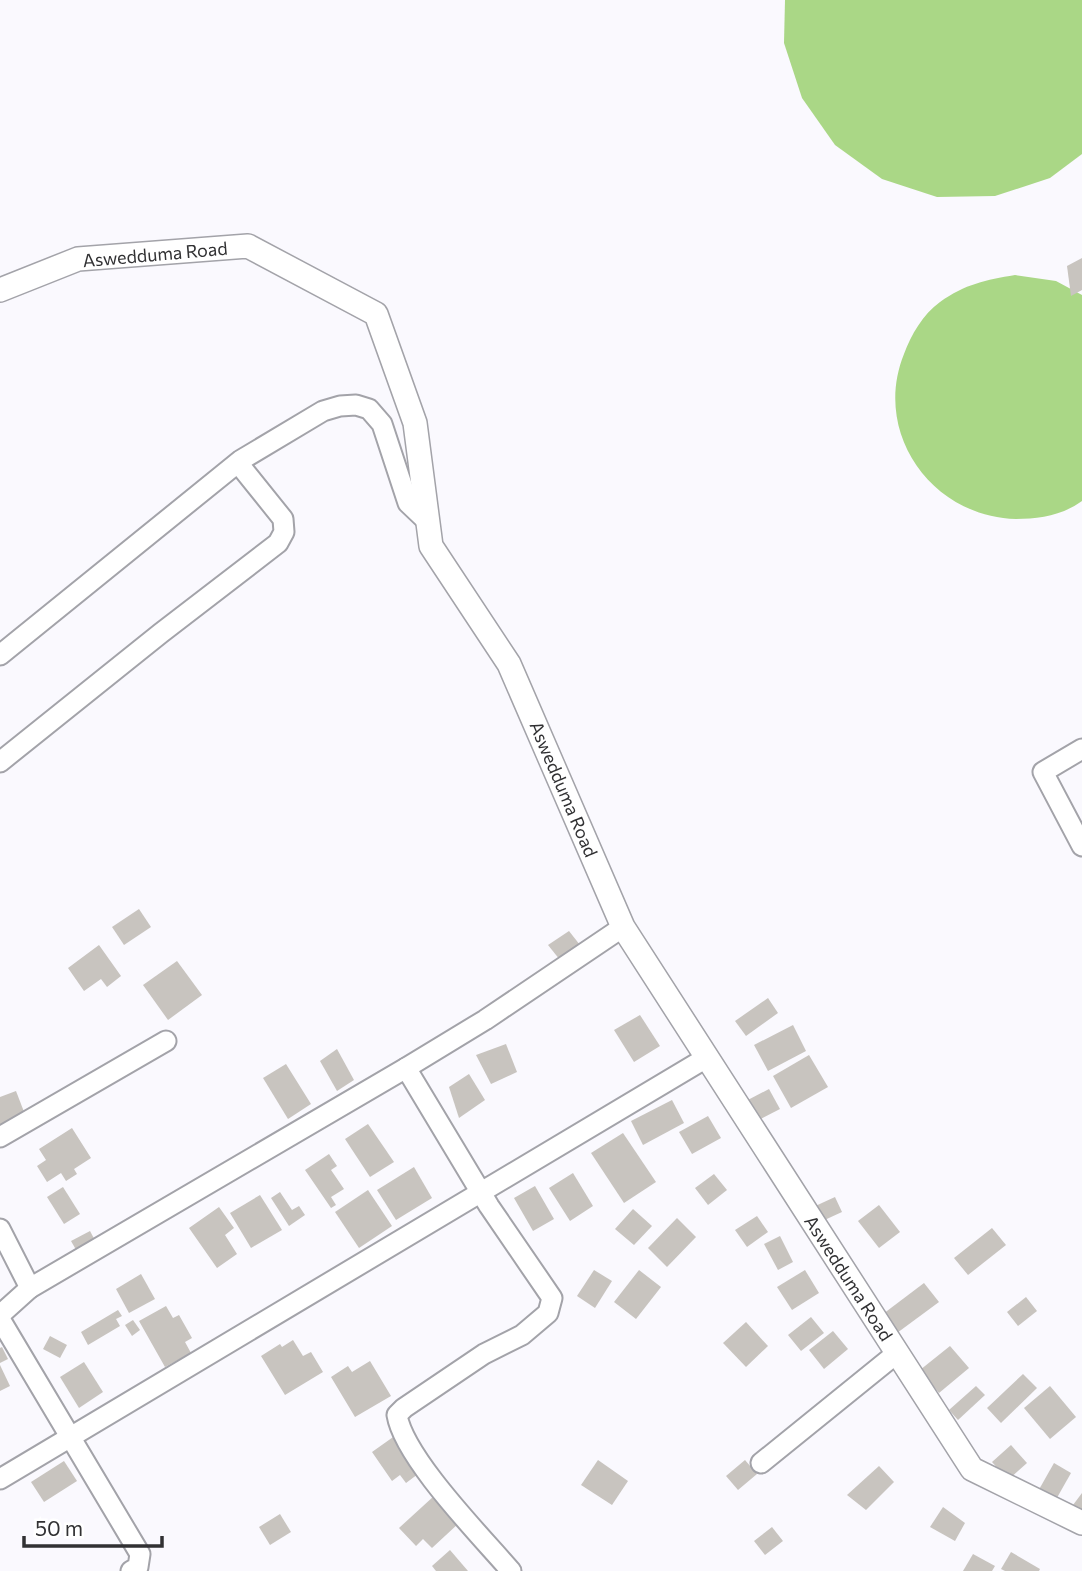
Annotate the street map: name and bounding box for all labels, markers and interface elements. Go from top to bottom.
street label: Aswedduma Road [82,237,228,271]
street label: Aswedduma Road [525,718,603,860]
street label: Aswedduma Road [800,1211,898,1345]
scale bar [24,1504,163,1548]
text: 50 m [35,1515,83,1540]

